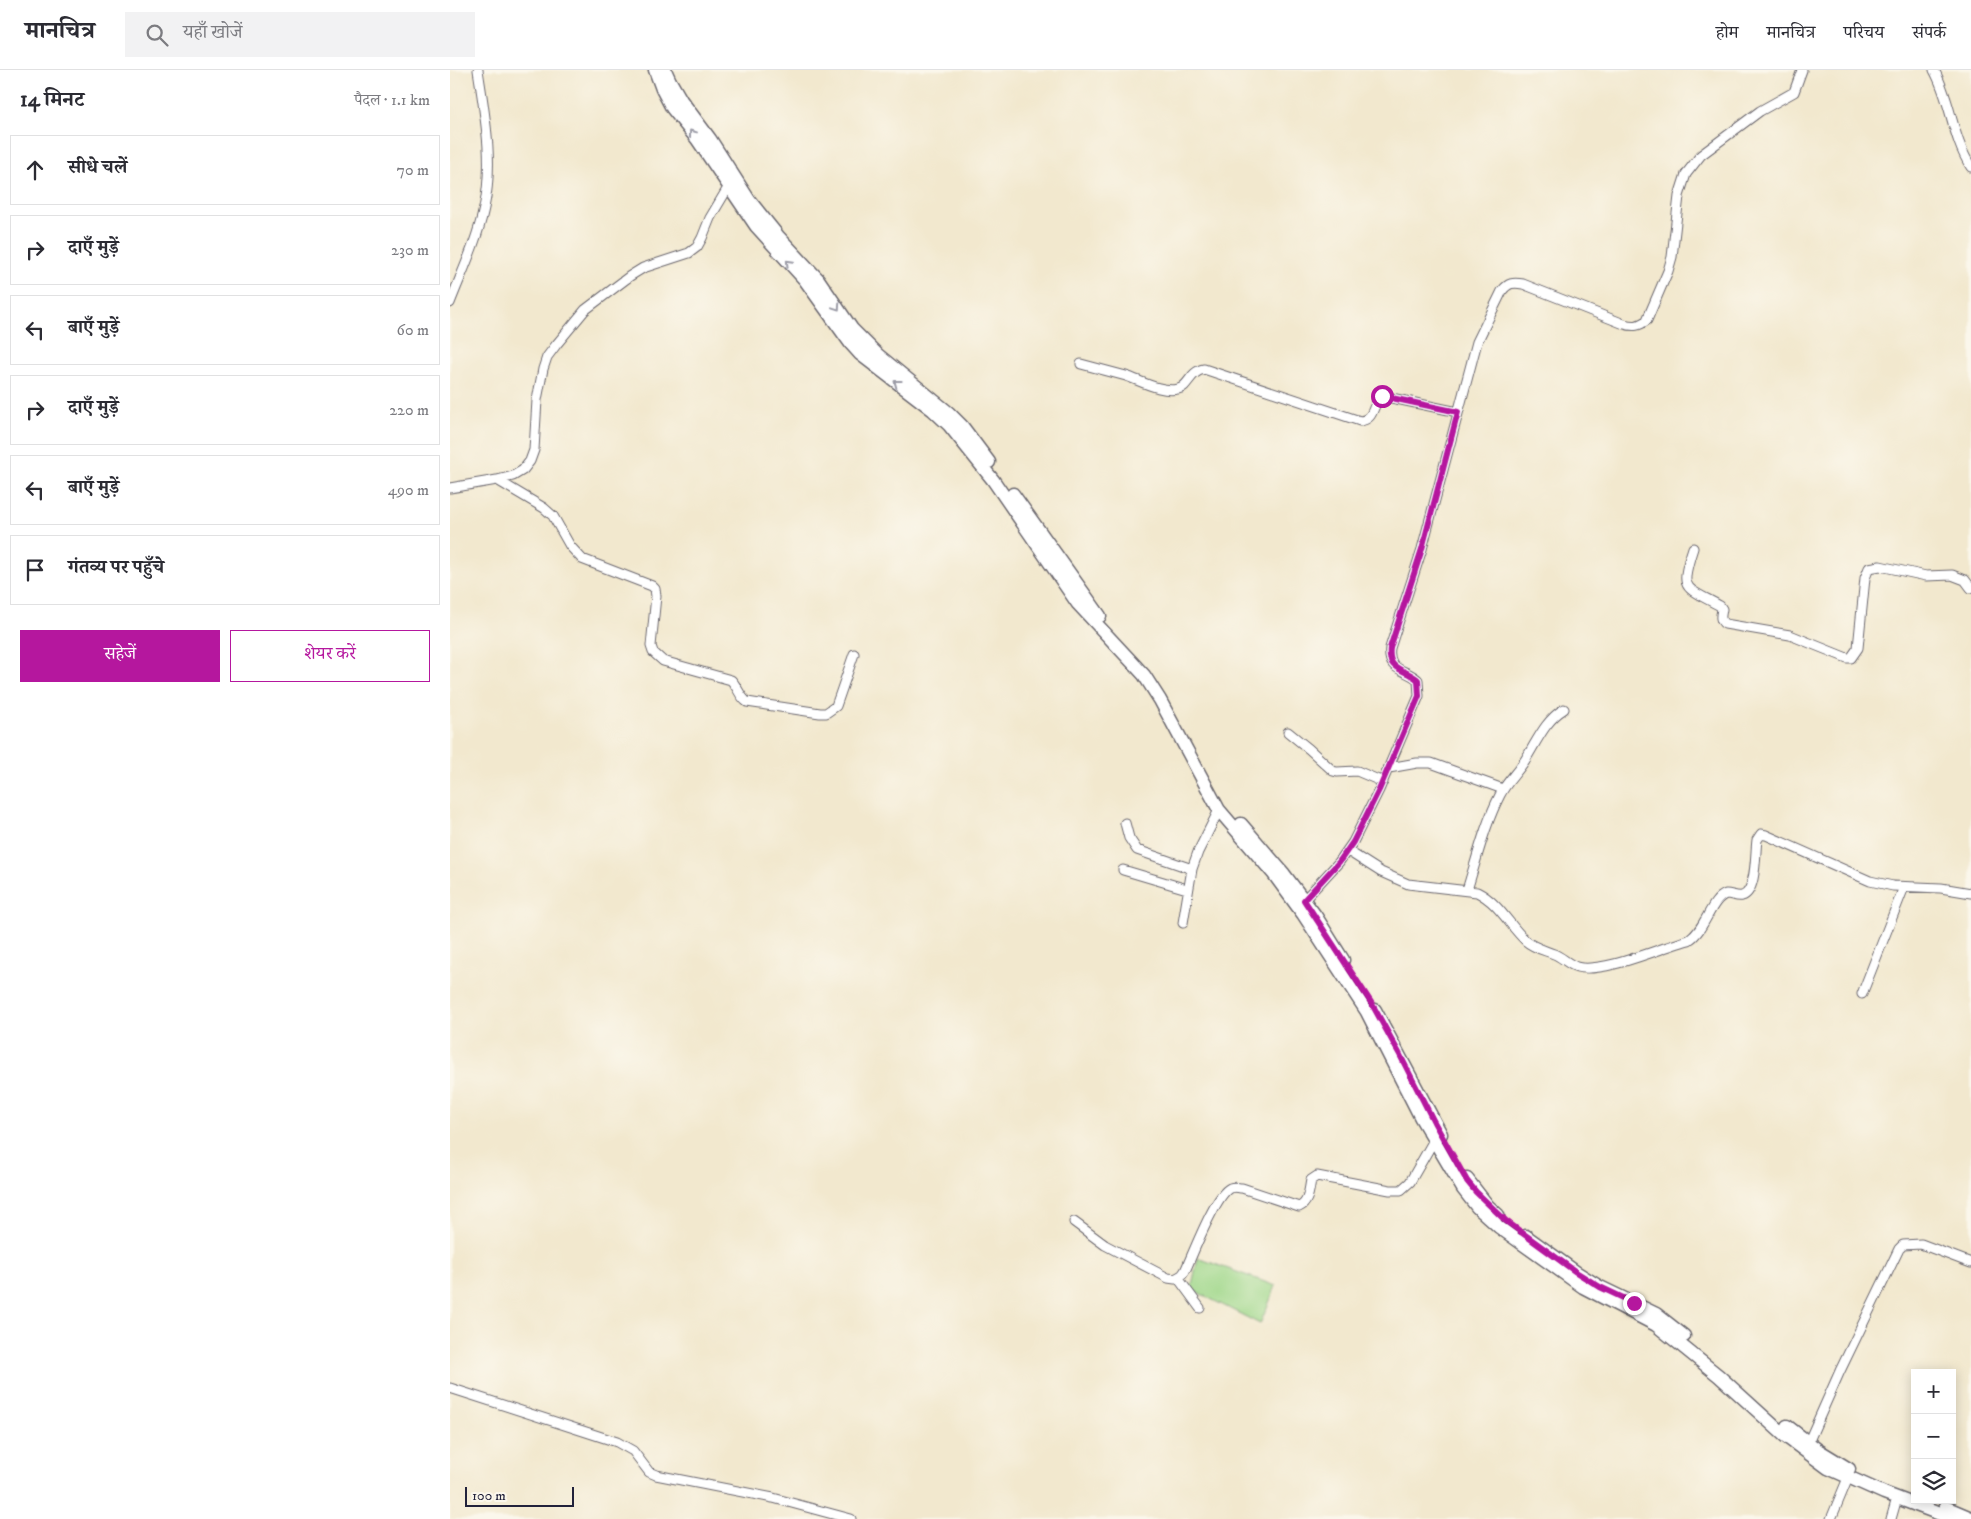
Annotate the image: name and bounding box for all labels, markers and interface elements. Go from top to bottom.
search box [125,12,475,57]
text: मानचित्र [25,16,95,46]
icon: search [143,21,171,49]
text: यहाँ खोजें [183,21,243,44]
text: होम [1716,22,1739,44]
text: मानचित्र [1767,22,1815,44]
text: परिचय [1843,22,1884,44]
text: संपर्क [1912,22,1946,44]
text: 14 मिनट [20,87,84,113]
text: पैदल · 1.1 km [354,90,430,110]
one-way arrow [689,129,698,139]
icon: ahead [21,156,49,184]
text: सीधे चलें [68,156,127,179]
text: 70 m [397,160,429,180]
icon: right [21,236,49,264]
text: दाएँ मुड़ें [68,236,119,259]
text: 230 m [391,240,429,260]
one-way arrow [786,260,795,269]
one-way arrow [831,301,840,311]
icon: left [21,316,49,344]
text: बाएँ मुड़ें [68,316,119,339]
text: 60 m [397,320,429,340]
one-way arrow [893,380,903,389]
route start [1371,385,1394,408]
icon: right [21,396,49,424]
text: दाएँ मुड़ें [68,396,119,419]
text: 220 m [389,400,429,420]
icon: left [21,476,49,504]
text: बाएँ मुड़ें [68,476,119,499]
text: 490 m [388,480,429,500]
icon: arrive [21,556,49,584]
text: गंतव्य पर पहुँचे [68,556,164,579]
button: सहेजें [20,630,220,682]
button: शेयर करें [230,630,430,682]
route end [1623,1292,1646,1315]
map controls [1911,1369,1956,1504]
button: + [1911,1369,1956,1414]
button: − [1911,1414,1956,1459]
button: layers [1911,1459,1956,1504]
scale bar [465,1484,574,1507]
text: 100 m [472,1487,506,1505]

